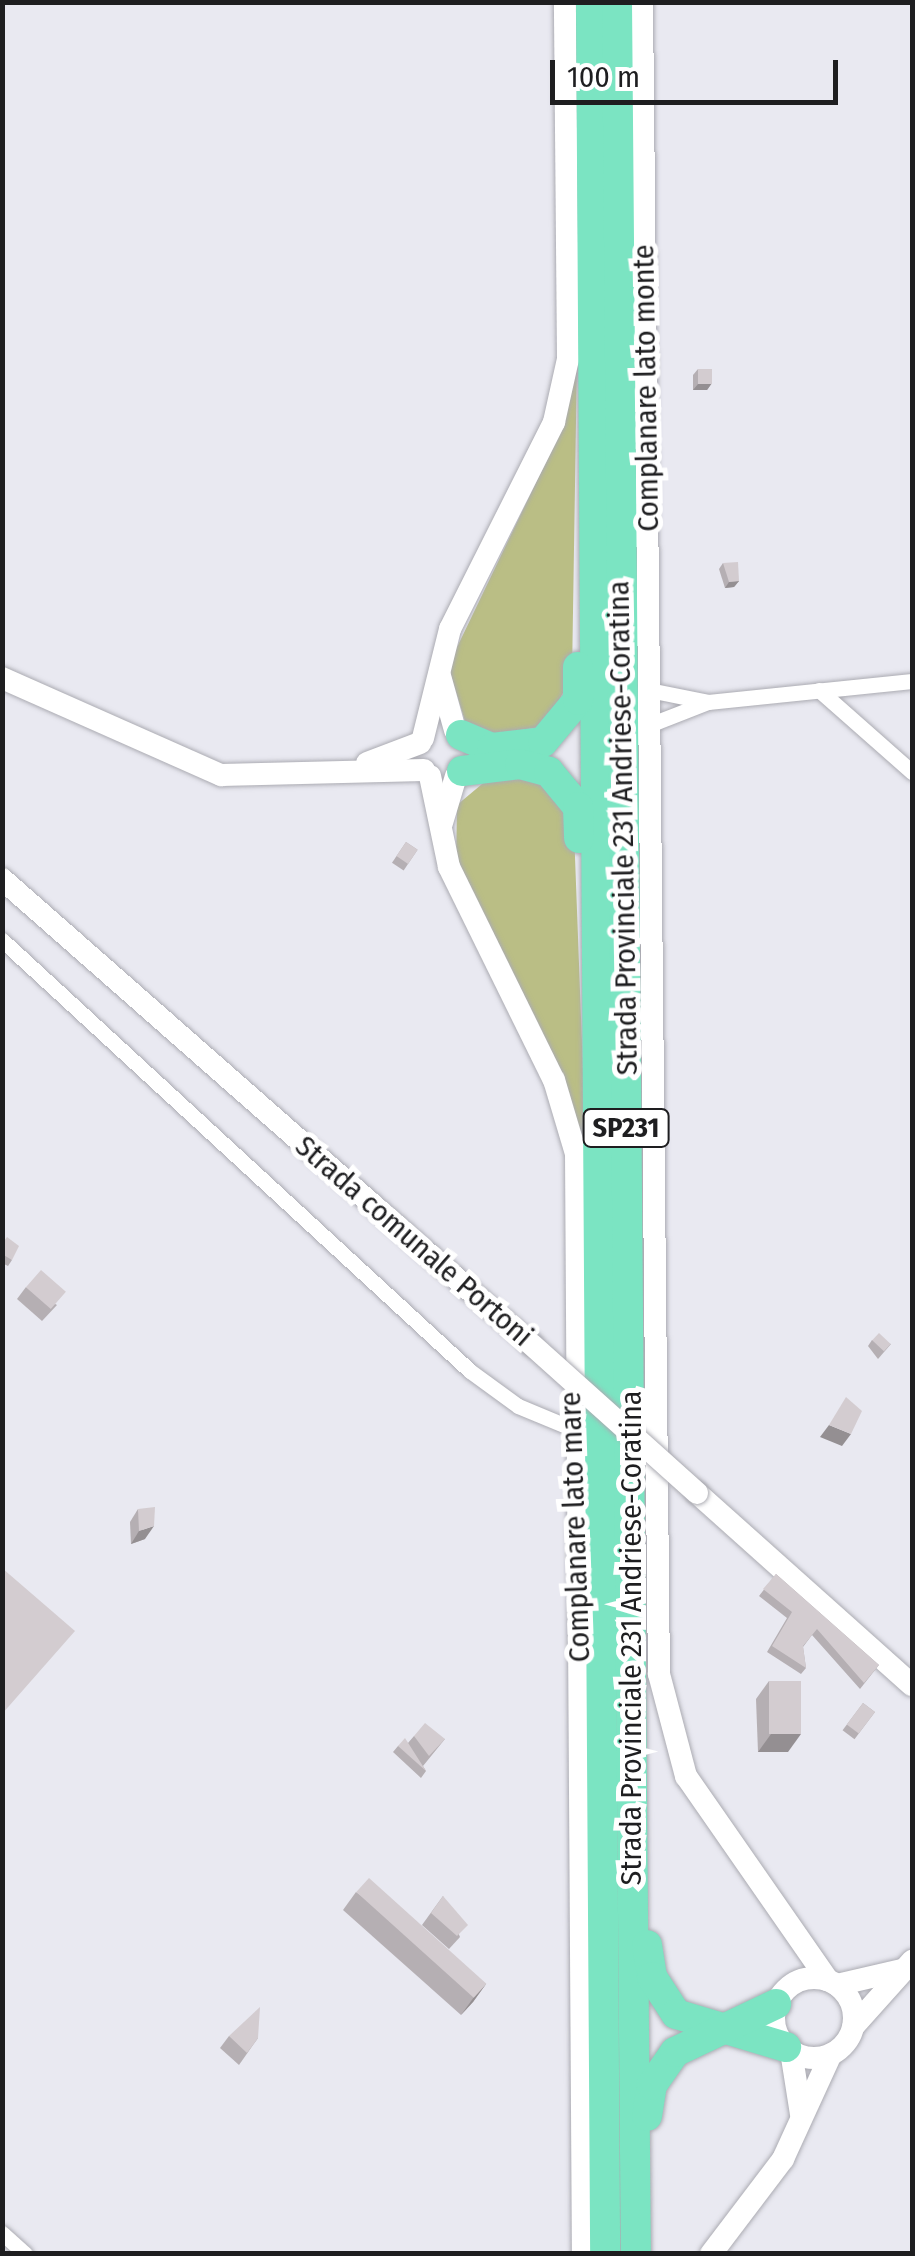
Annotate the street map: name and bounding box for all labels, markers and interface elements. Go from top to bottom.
scale bar [555,40,842,102]
text: 100 m [567,59,640,95]
street label: Complanare lato monte [625,244,667,532]
street label: Strada Provinciale 231 Andriese-Coratina [601,580,645,1076]
road number: SP231 [581,1105,671,1151]
street label: Strada comunale Portoni [288,1128,540,1354]
street label: Complanare lato mare [552,1391,598,1663]
street label: Strada Provinciale 231 Andriese-Coratina [613,1391,649,1885]

